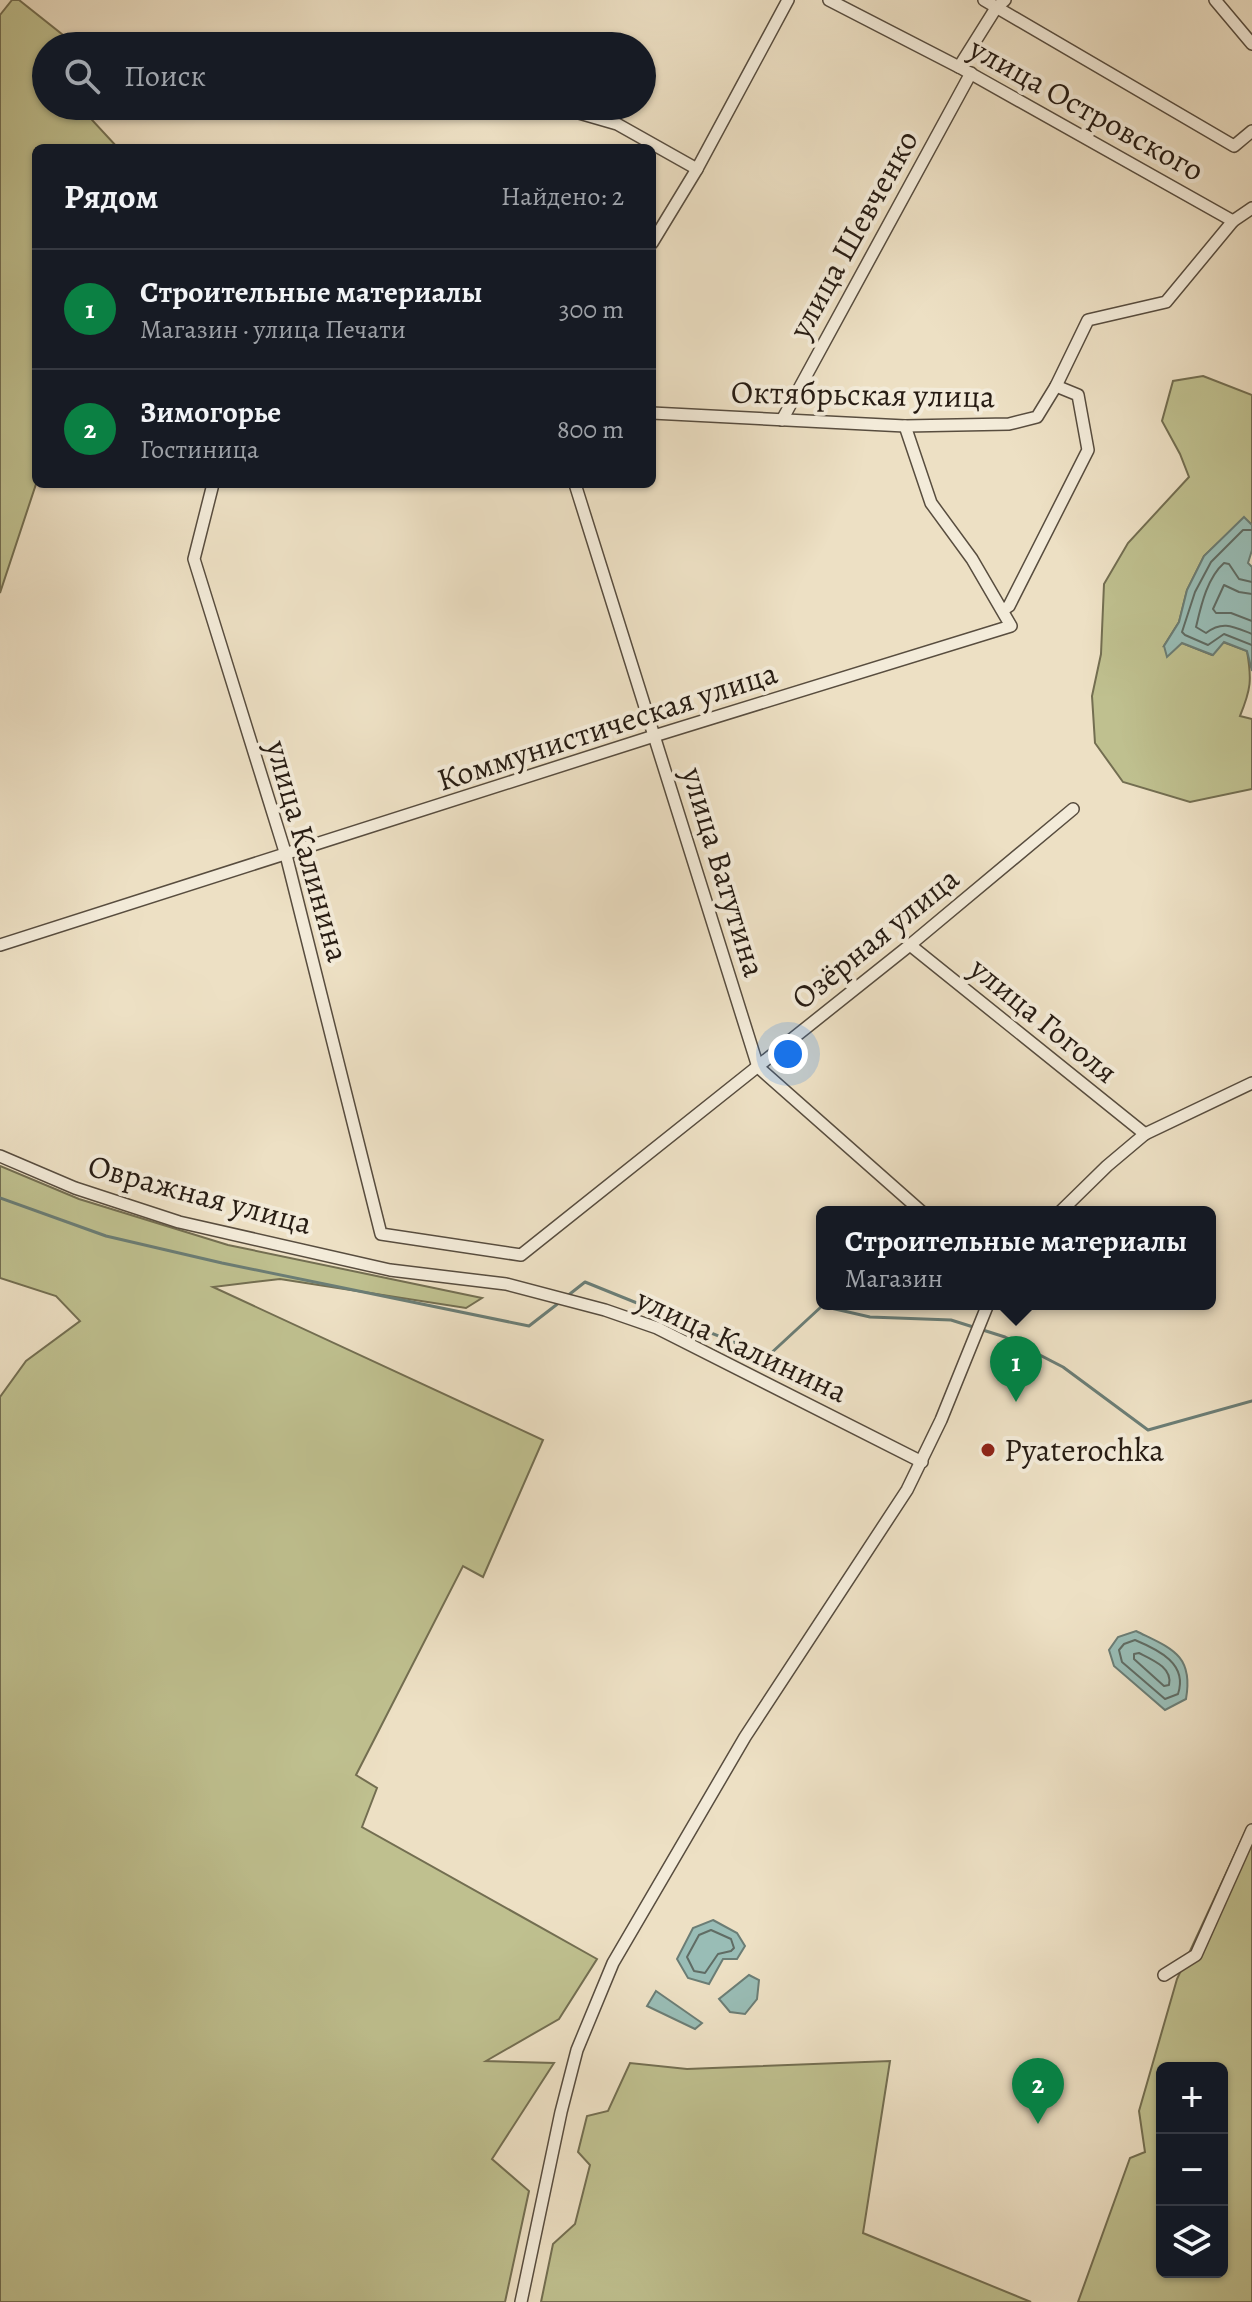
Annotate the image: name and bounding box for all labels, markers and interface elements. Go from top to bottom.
street label: улица Островского [961,26,1212,192]
search box [32,32,656,120]
icon: search [60,54,104,98]
text: Поиск [124,56,206,96]
street label: улица Шевченко [777,122,928,347]
text: Рядом [64,173,158,220]
text: Найдено: 2 [501,179,624,214]
text: Строительные материалы [140,272,483,312]
text: 1 [85,292,95,327]
text: 300 m [559,292,624,327]
text: Магазин · улица Печати [140,312,406,347]
street label: Октябрьская улица [731,370,996,418]
text: Зимогорье [140,392,281,432]
text: 2 [84,412,96,447]
text: 800 m [557,412,624,447]
text: Гостиница [140,432,259,467]
street label: Коммунистическая улица [431,650,783,802]
street label: улица Калинина [255,734,361,967]
street label: улица Ватутина [671,761,777,982]
street label: Озёрная улица [782,857,968,1019]
street label: улица Гоголя [960,946,1127,1093]
your location [768,1034,808,1074]
street label: Овражная улица [83,1143,317,1245]
popup [816,1206,1216,1310]
text: Строительные материалы [845,1221,1187,1261]
text: Магазин [845,1261,943,1296]
street label: улица Калинина [628,1276,855,1413]
pin: 1 [990,1336,1042,1402]
place label: Pyaterochka [1004,1428,1164,1472]
marker: Pyaterochka [979,1441,997,1459]
pin: 2 [1012,2058,1064,2124]
map controls [1156,2062,1228,2278]
button: + [1156,2062,1228,2134]
button: − [1156,2134,1228,2206]
button: layers [1156,2206,1228,2278]

